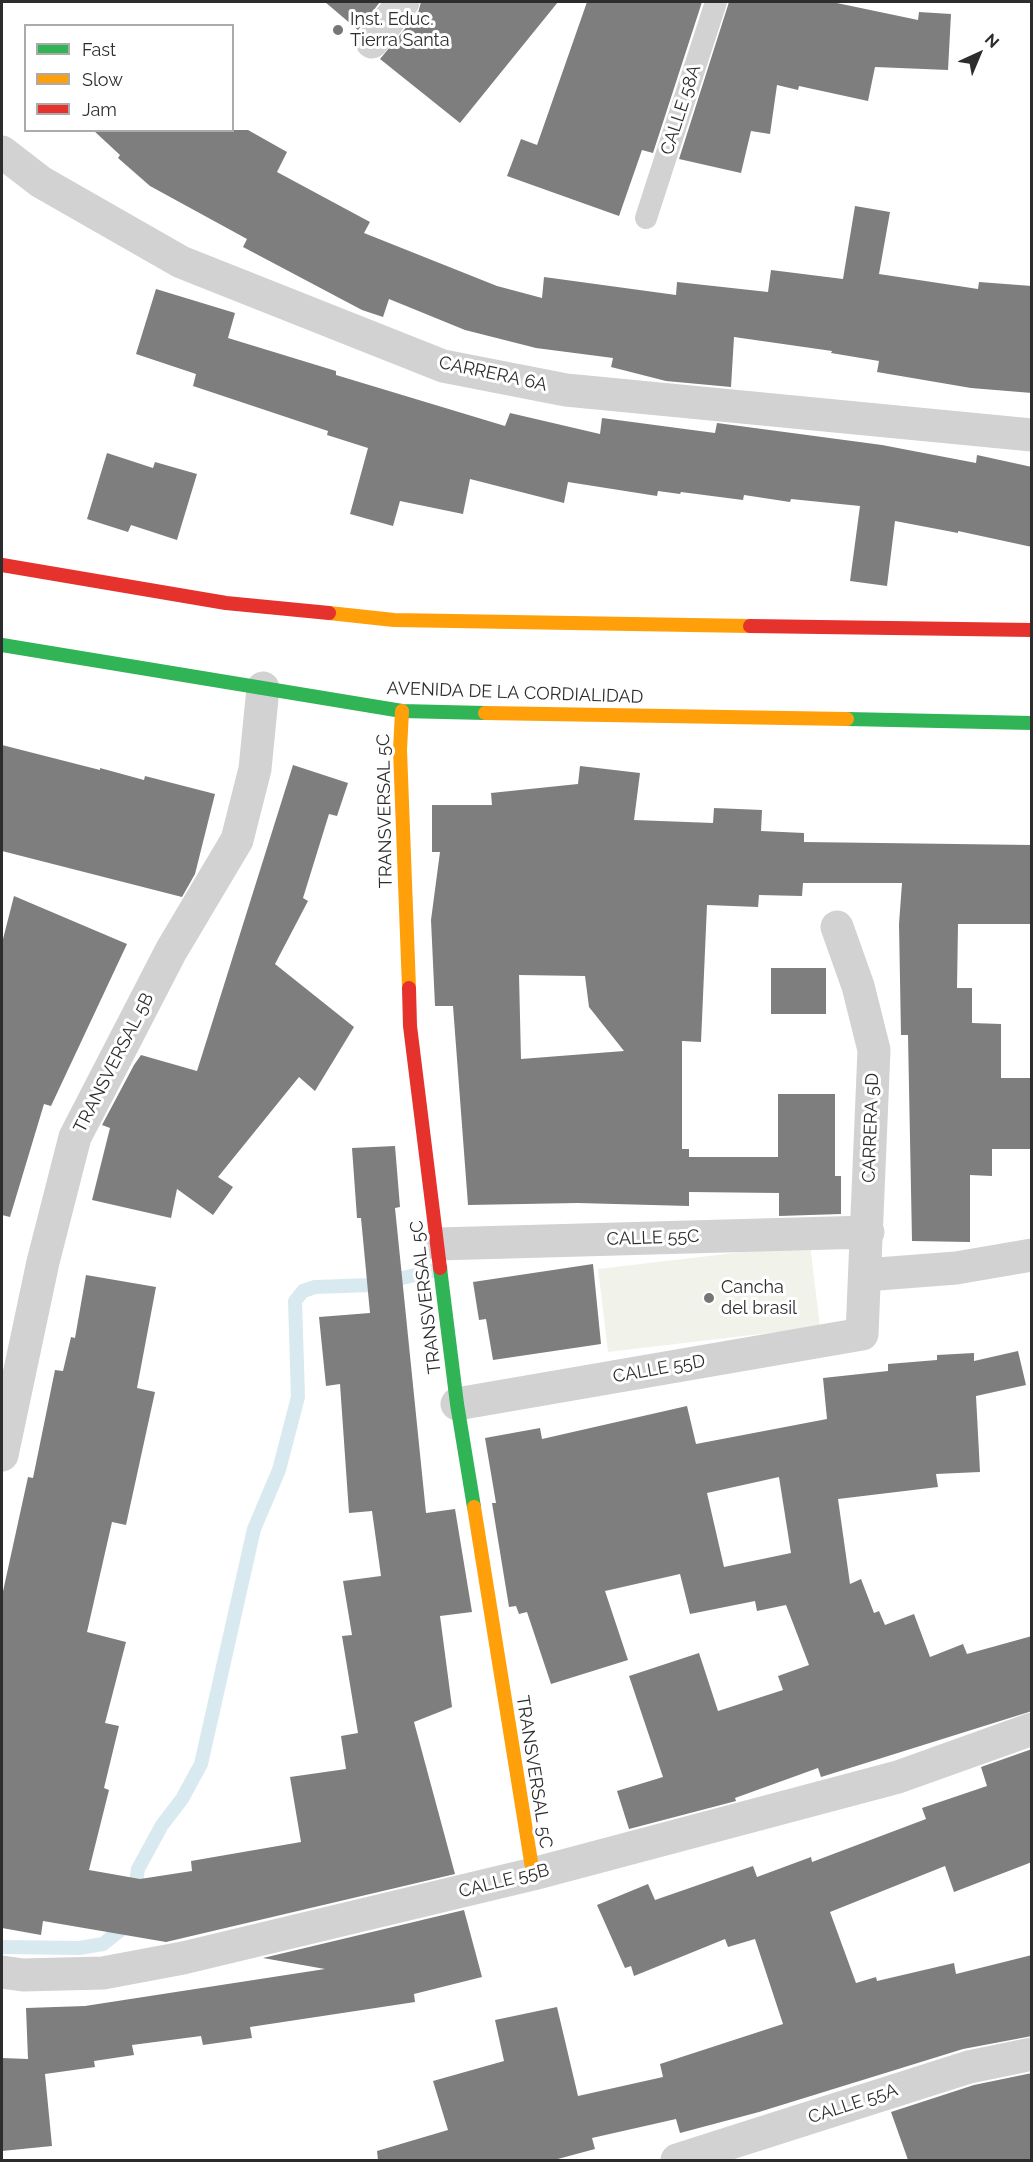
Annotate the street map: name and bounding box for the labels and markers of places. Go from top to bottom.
place label: Inst. Educ. Tierra Santa [350,9,449,52]
marker: Inst. Educ. Tierra Santa [331,23,345,37]
place label: Cancha del brasil [721,1277,797,1320]
marker: Cancha del brasil [702,1291,716,1305]

